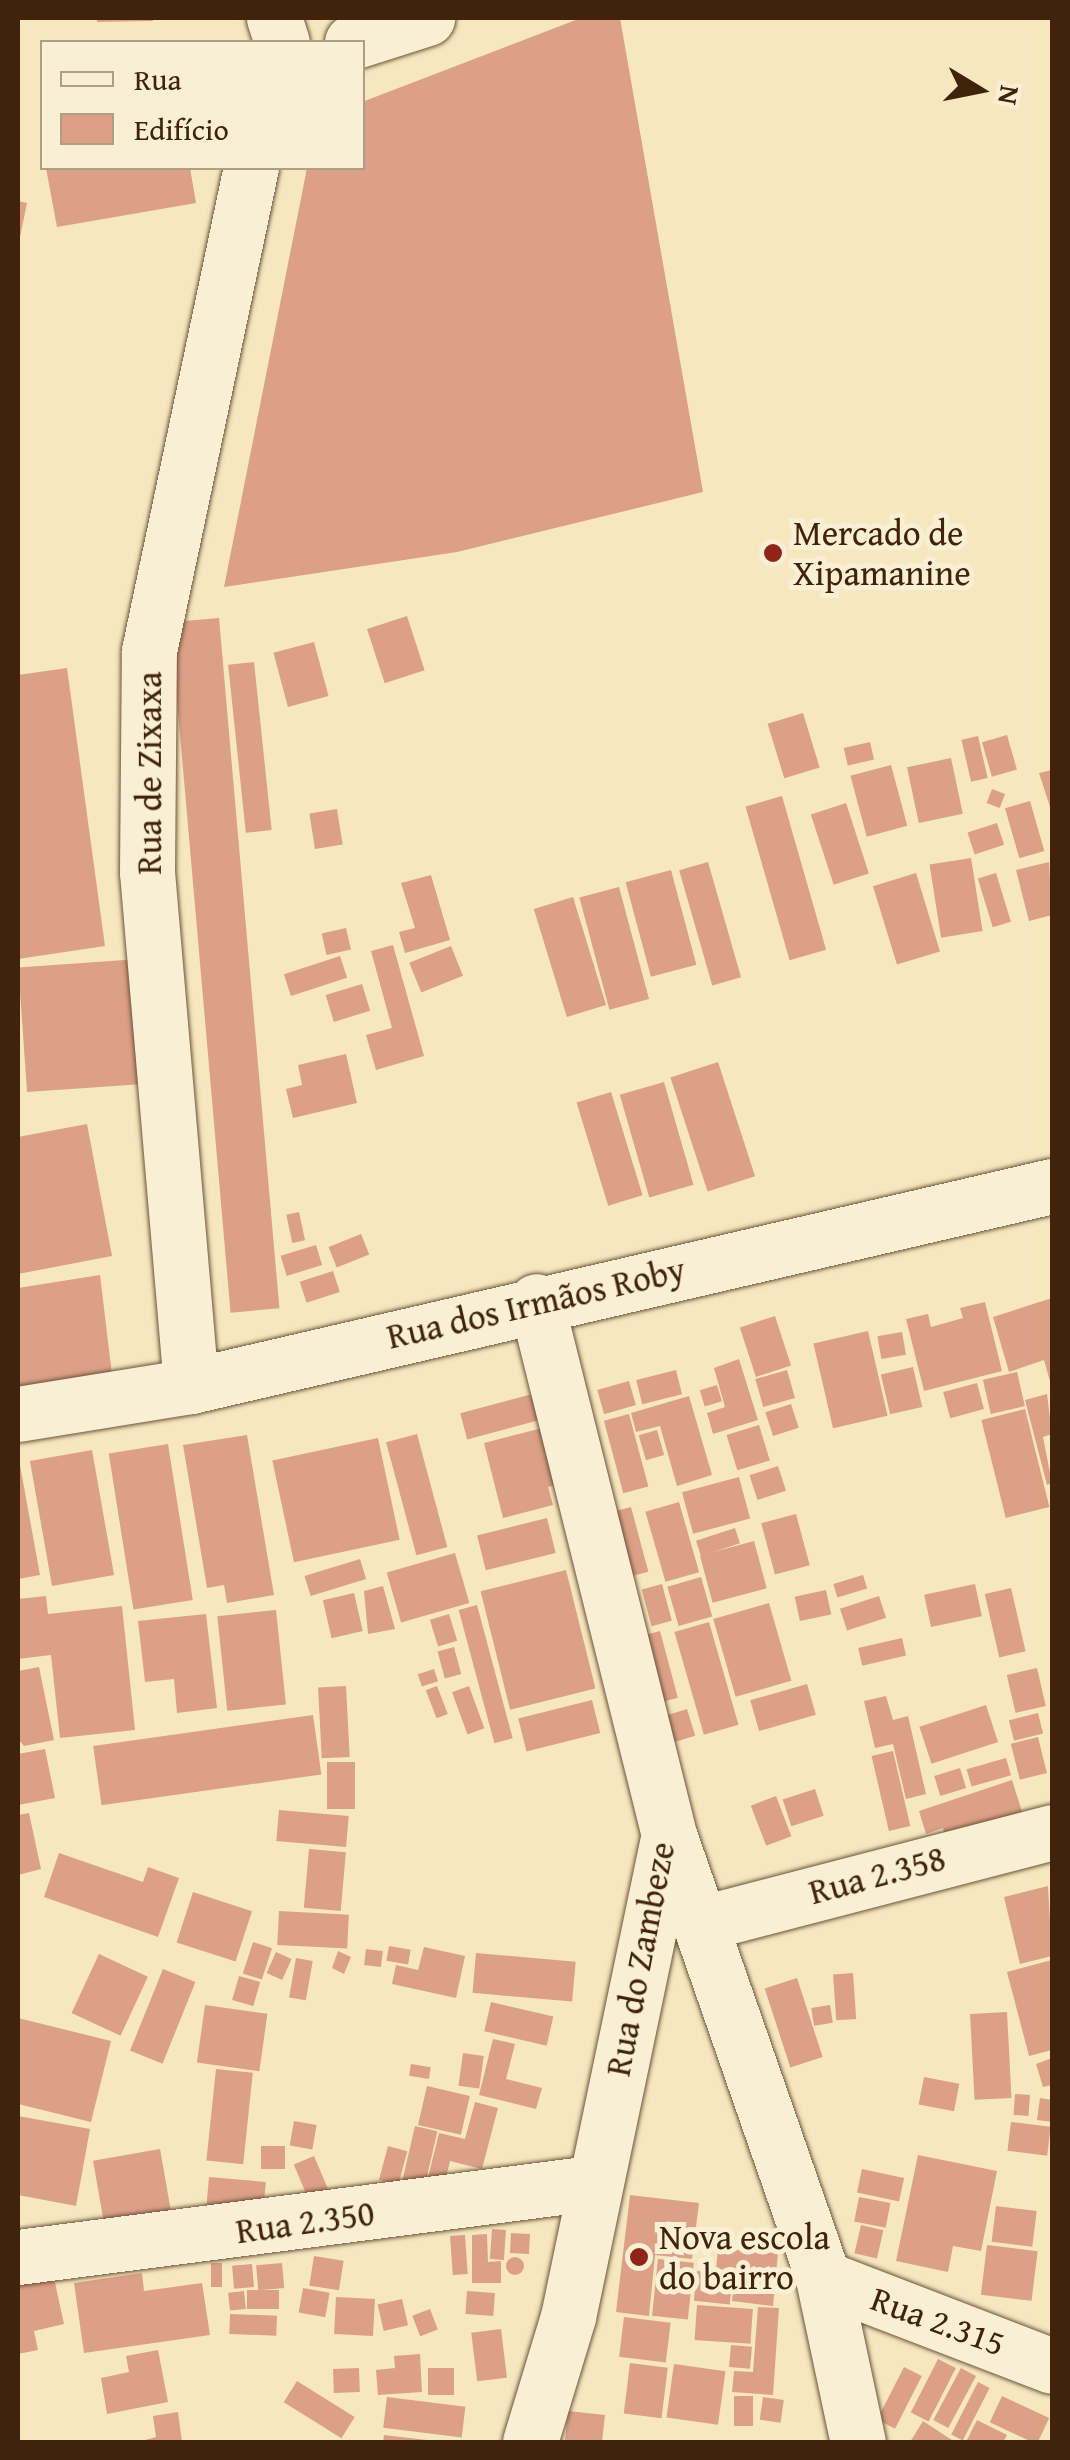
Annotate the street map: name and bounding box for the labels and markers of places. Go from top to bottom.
place label: Mercado de Xipamanine [793,512,971,594]
marker: Mercado de Xipamanine [762,542,784,564]
place label: Nova escola do bairro [659,2216,830,2298]
marker: Nova escola do bairro [628,2246,650,2268]

